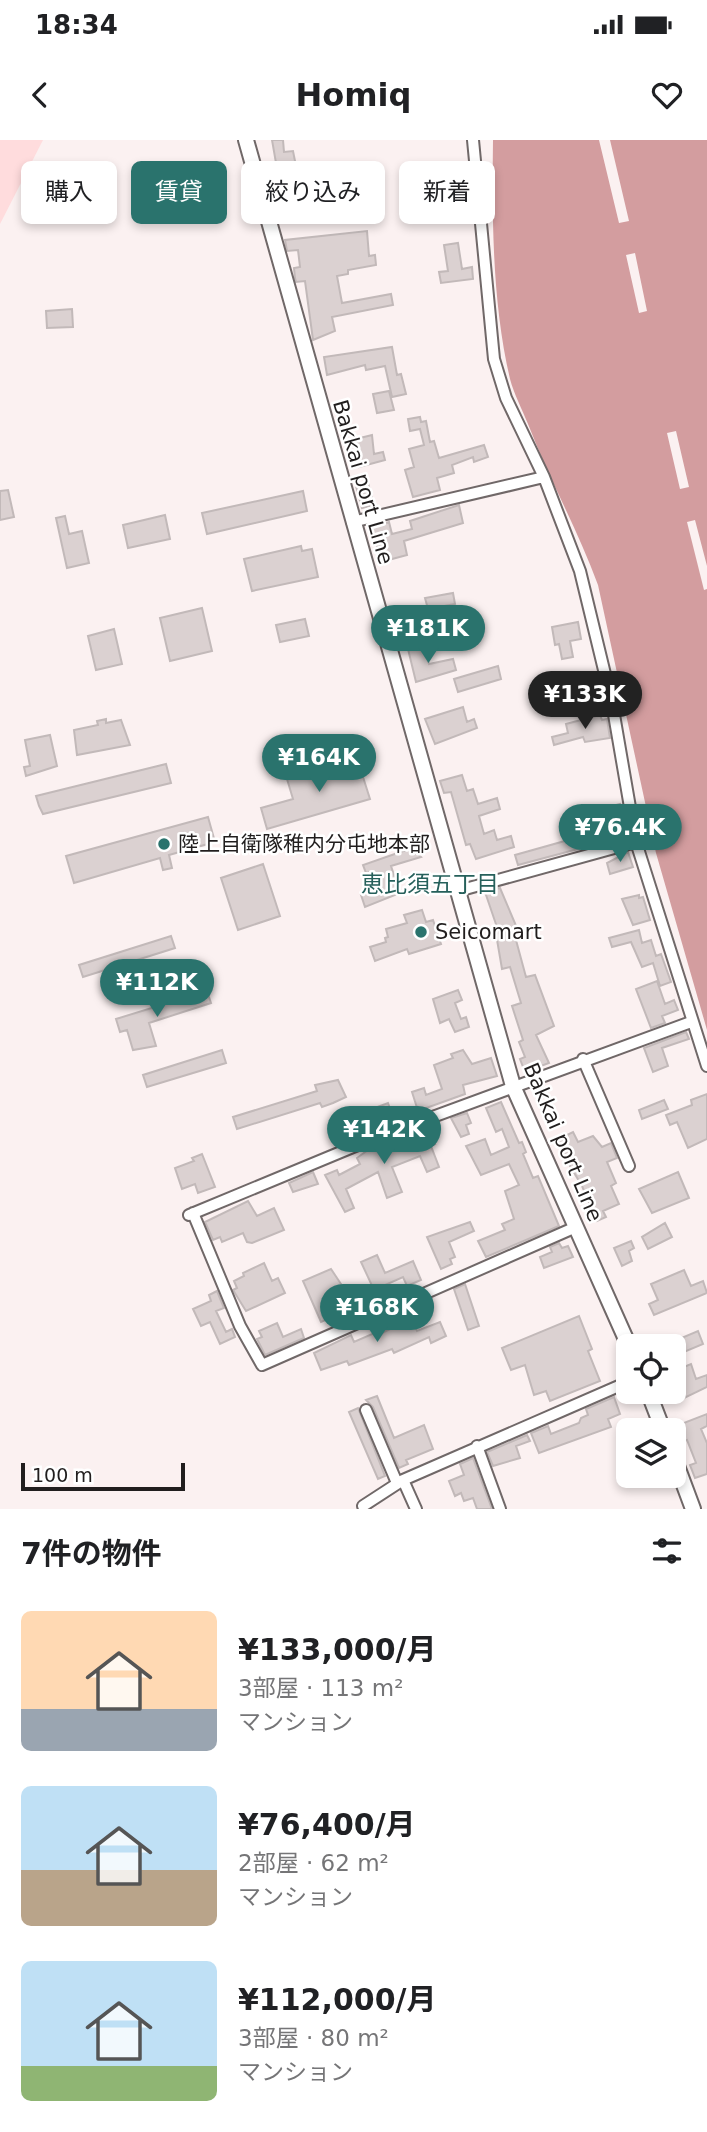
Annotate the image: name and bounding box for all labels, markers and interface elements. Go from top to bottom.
text: 18:34 [35,10,118,40]
icon: back [21,76,59,114]
text: Homiq [296,76,411,114]
icon: heart [648,76,686,114]
chip: 購入 [21,161,117,224]
chip: 賃貸 [131,161,227,224]
chip: 絞り込み [241,161,385,224]
chip: 新着 [399,161,495,224]
street label: Bakkai port Line [328,397,398,567]
pin: ¥181K [379,606,477,665]
text: ¥181K [387,615,469,641]
pin: ¥133K [536,672,634,731]
text: ¥133K [544,681,626,707]
pin: ¥164K [270,734,368,794]
text: ¥164K [278,744,360,770]
pin: ¥76.4K [563,804,677,864]
text: ¥76.4K [575,814,665,840]
place label: 陸上自衛隊稚内分屯地本部 [178,832,430,856]
marker: 陸上自衛隊稚内分屯地本部 [156,836,172,852]
district label: 恵比須五丁目 [361,871,499,897]
place label: Seicomart [435,920,542,944]
marker: Seicomart [413,924,429,940]
pin: ¥112K [108,960,206,1019]
text: ¥112K [116,969,198,995]
street label: Bakkai port Line [519,1059,607,1225]
pin: ¥142K [335,1107,433,1166]
text: ¥142K [343,1116,425,1142]
pin: ¥168K [328,1284,426,1344]
text: ¥168K [336,1294,418,1320]
map controls [616,1334,686,1488]
button: locate [616,1334,686,1404]
button: layers [616,1418,686,1488]
scale bar [21,1460,186,1492]
text: 100 m [32,1464,93,1486]
icon: filters [648,1532,686,1570]
text: 7件の物件 [21,1536,162,1571]
text: ¥133,000/月 [238,1632,436,1667]
icon: home [77,1639,161,1723]
text: 3部屋 · 113 m² [238,1675,403,1701]
text: マンション [238,1709,353,1735]
text: ¥76,400/月 [238,1807,416,1842]
icon: home [77,1814,161,1898]
text: 2部屋 · 62 m² [238,1850,389,1876]
text: マンション [238,1884,353,1910]
text: ¥112,000/月 [238,1982,436,2017]
icon: home [77,1989,161,2073]
text: 3部屋 · 80 m² [238,2025,389,2051]
text: マンション [238,2059,353,2085]

